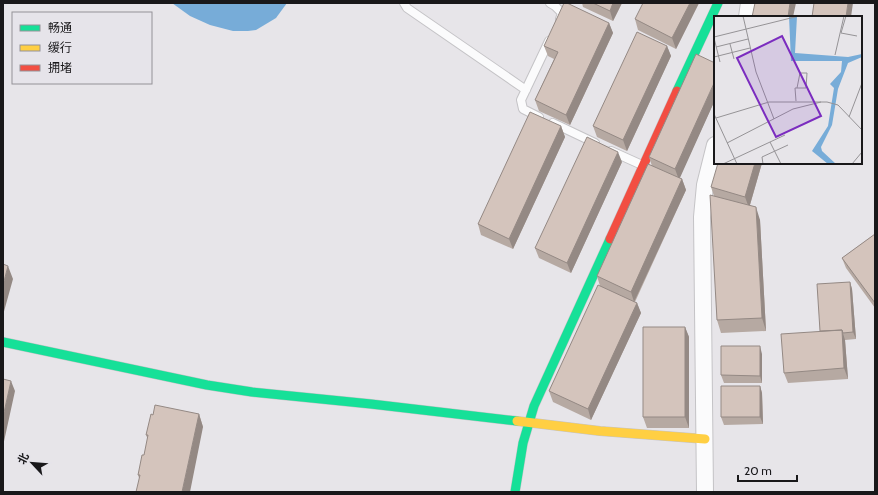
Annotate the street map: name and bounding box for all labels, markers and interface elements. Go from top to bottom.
legend [12,12,152,84]
inset map [714,16,862,164]
text: 畅通 [48,20,72,35]
text: 缓行 [48,40,72,55]
text: 拥堵 [48,60,72,75]
north arrow [12,443,52,483]
text: 北 [14,451,32,467]
scale bar [738,457,797,483]
text: 20 m [744,463,772,478]

